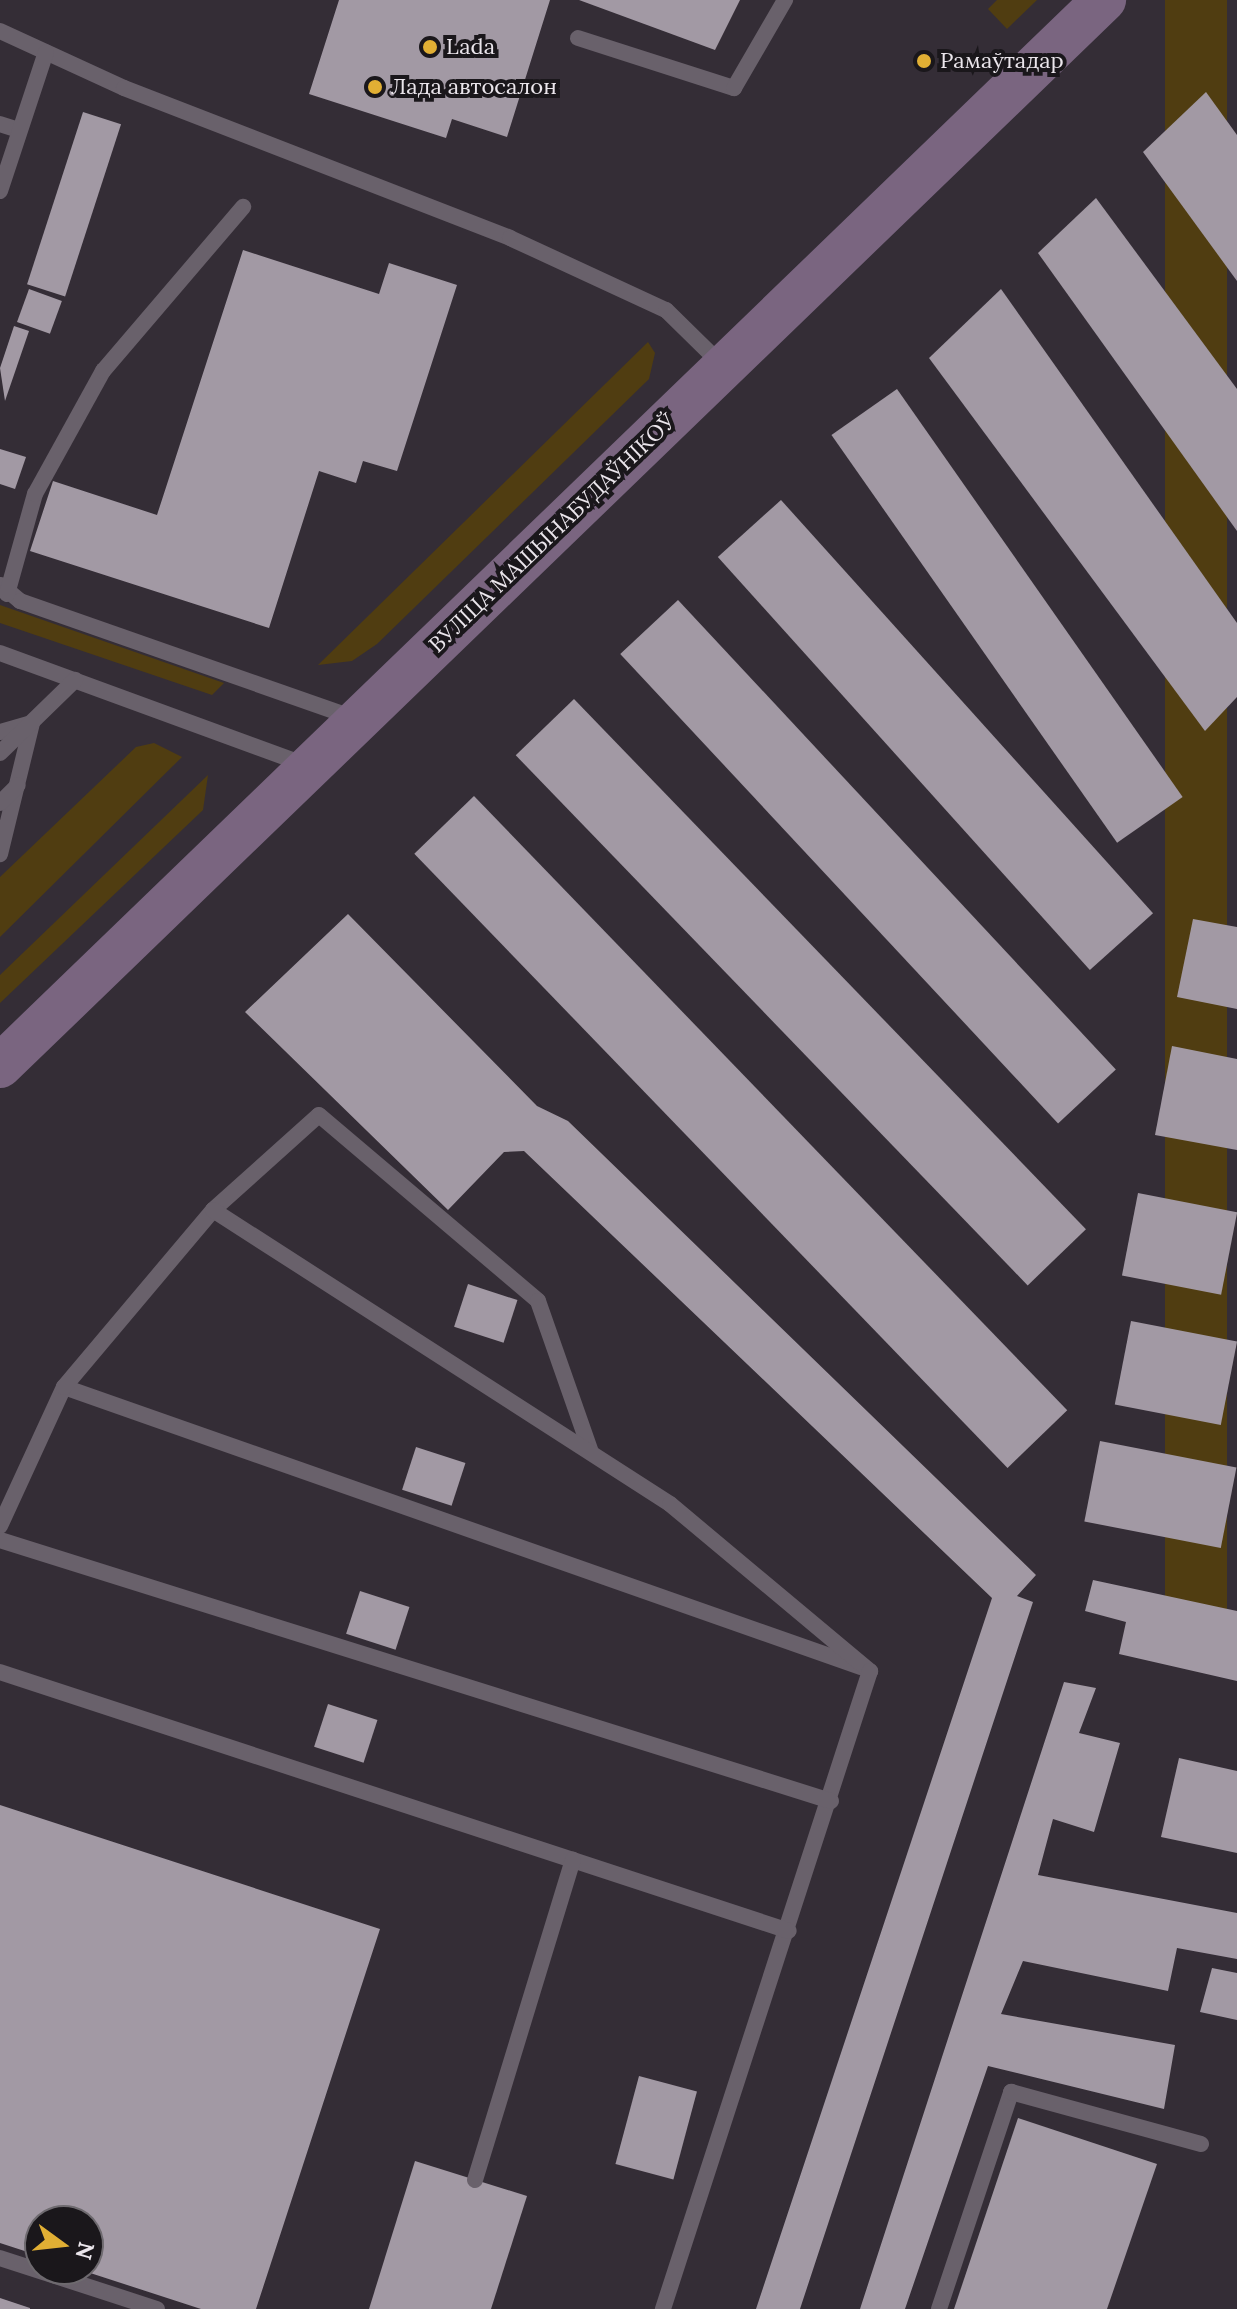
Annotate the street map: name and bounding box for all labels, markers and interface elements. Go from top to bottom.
place label: Lada [446,34,495,60]
marker: Lada [421,38,439,56]
place label: Рамаўтадар [940,48,1064,74]
marker: Рамаўтадар [915,52,933,70]
place label: Лада автосалон [391,74,557,100]
marker: Лада автосалон [366,78,384,96]
street label: ВУЛІЦА МАШЫНАБУДАЎНІКОЎ [423,408,681,658]
north arrow [24,2205,104,2285]
text: N [70,2239,101,2263]

